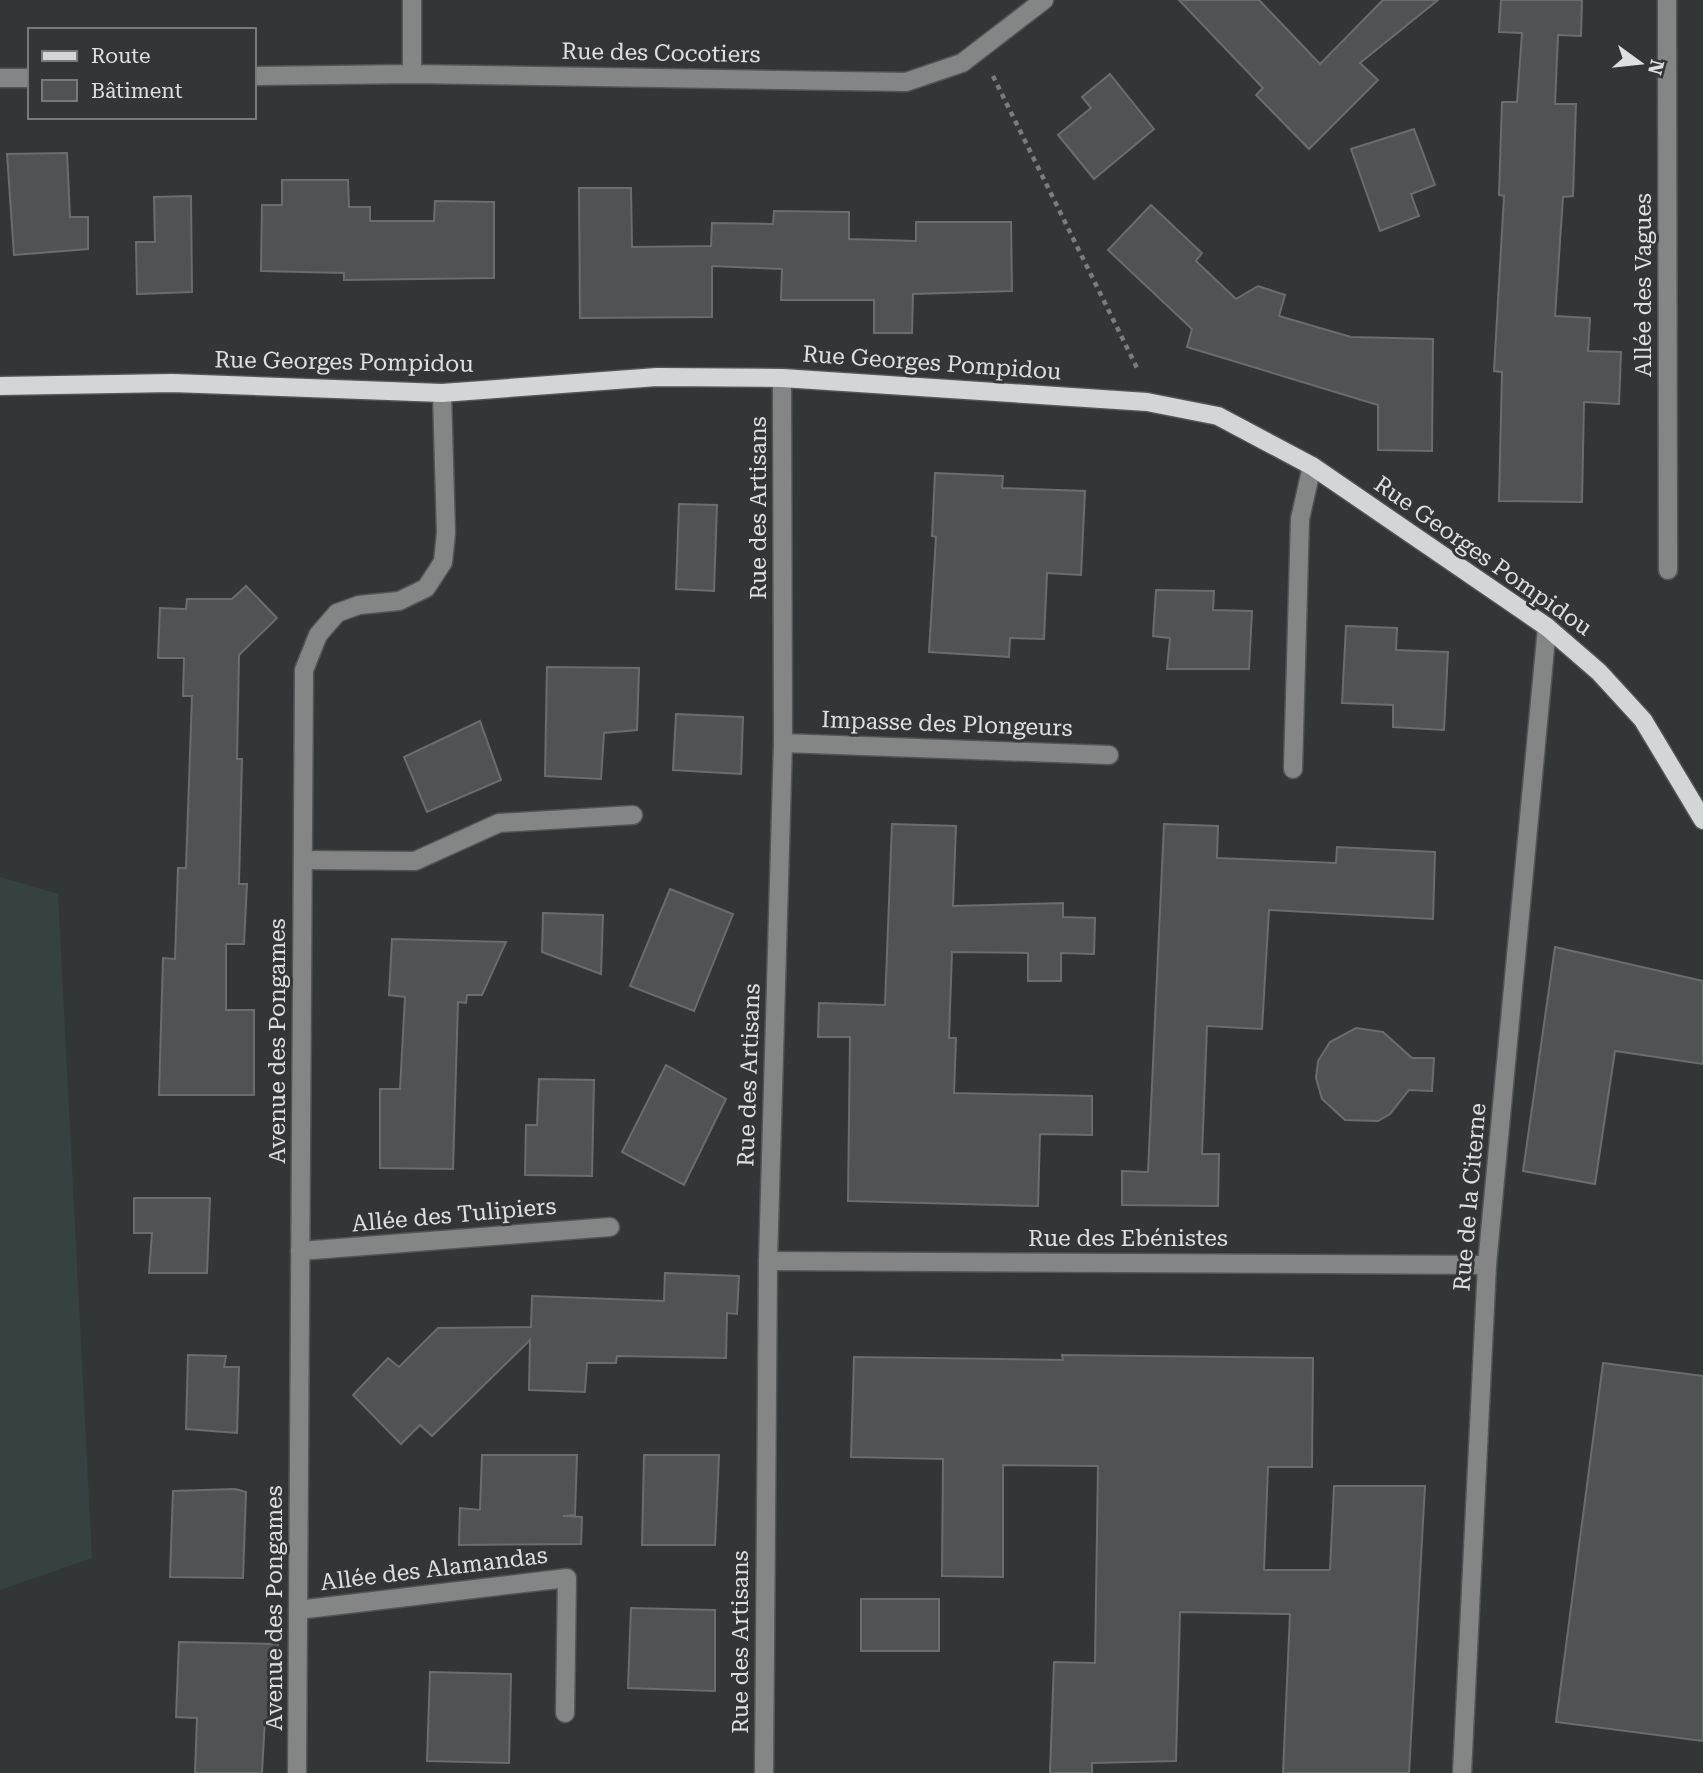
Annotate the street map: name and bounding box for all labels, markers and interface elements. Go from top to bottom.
legend [28,28,256,119]
north arrow [1605,28,1675,98]
street label: Rue des Cocotiers [561,38,761,68]
text: Route [91,44,150,68]
text: N [1643,57,1669,78]
text: Bâtiment [91,79,183,103]
street label: Allée des Vagues [1630,193,1657,377]
street label: Rue Georges Pompidou [802,340,1062,386]
street label: Rue Georges Pompidou [214,346,474,378]
street label: Rue des Artisans [745,416,772,600]
street label: Rue Georges Pompidou [1369,471,1597,641]
street label: Impasse des Plongeurs [821,706,1073,742]
street label: Avenue des Pongames [264,918,291,1164]
street label: Rue des Artisans [732,983,766,1167]
street label: Rue de la Citerne [1448,1102,1492,1292]
street label: Allée des Tulipiers [351,1193,557,1237]
street label: Rue des Ebénistes [1028,1225,1228,1252]
street label: Avenue des Pongames [261,1485,288,1731]
street label: Allée des Alamandas [319,1542,549,1596]
street label: Rue des Artisans [727,1550,754,1734]

